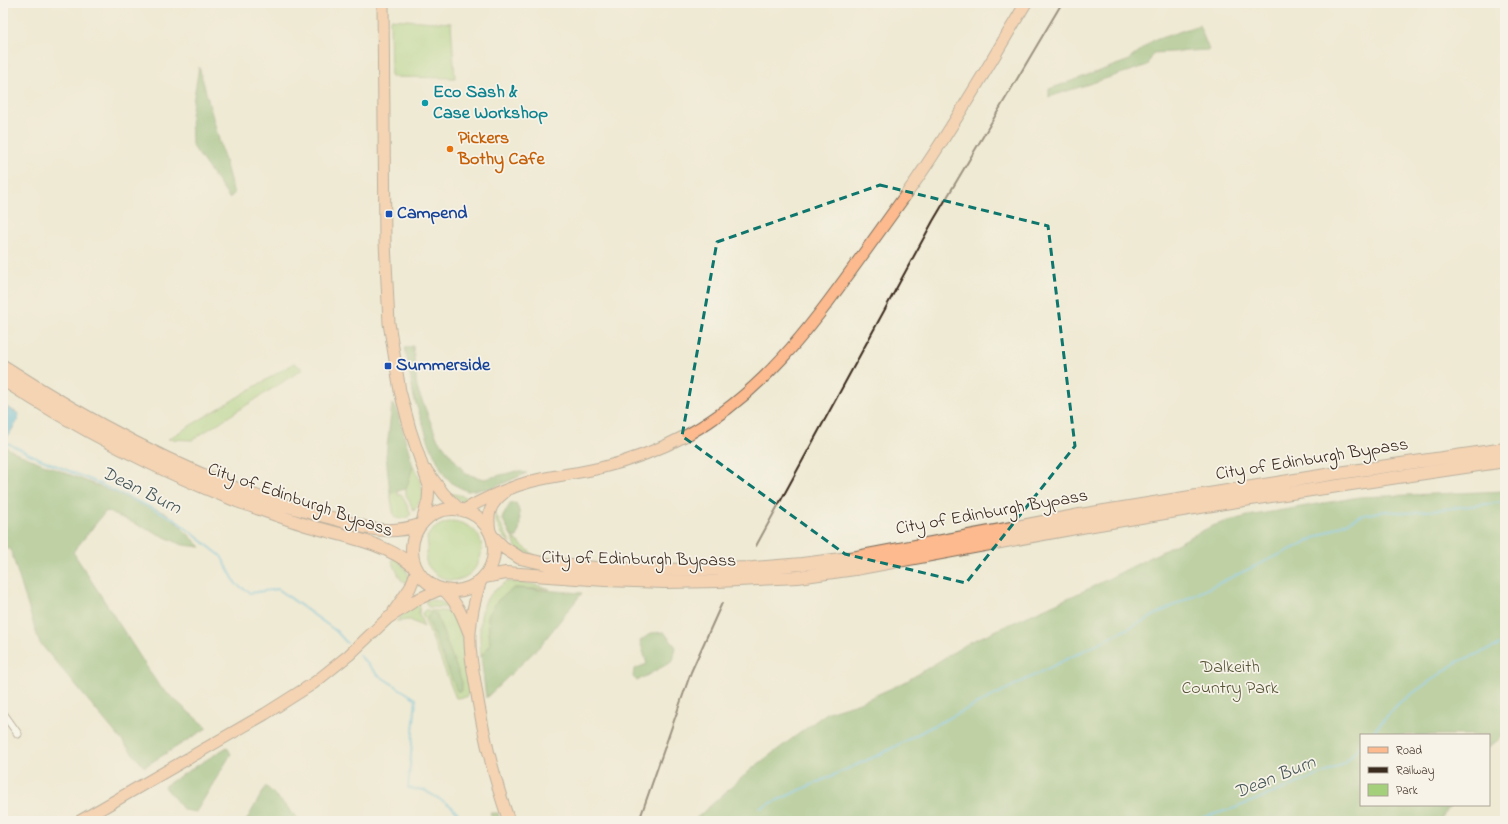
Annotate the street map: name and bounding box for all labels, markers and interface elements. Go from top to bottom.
place label: Eco Sash & Case Workshop [433,80,548,127]
marker: Eco Sash & Case Workshop [420,98,430,108]
place label: Pickers Bothy Cafe [457,126,546,174]
marker: Pickers Bothy Cafe [445,144,455,154]
place label: Campend [397,201,468,227]
marker: Campend [384,209,394,219]
place label: Summerside [396,353,491,379]
marker: Summerside [383,361,393,371]
street label: City of Edinburgh Bypass [1214,432,1410,489]
street label: City of Edinburgh Bypass [203,457,396,546]
water label: Dean Burn [97,460,186,522]
street label: City of Edinburgh Bypass [894,483,1090,544]
street label: City of Edinburgh Bypass [541,545,737,576]
park label: Dalkeith Country Park [1181,655,1279,702]
legend [1360,734,1490,806]
text: Road [1396,742,1422,760]
water label: Dean Burn [1230,749,1320,807]
text: Railway [1396,762,1435,781]
text: Park [1396,782,1418,800]

